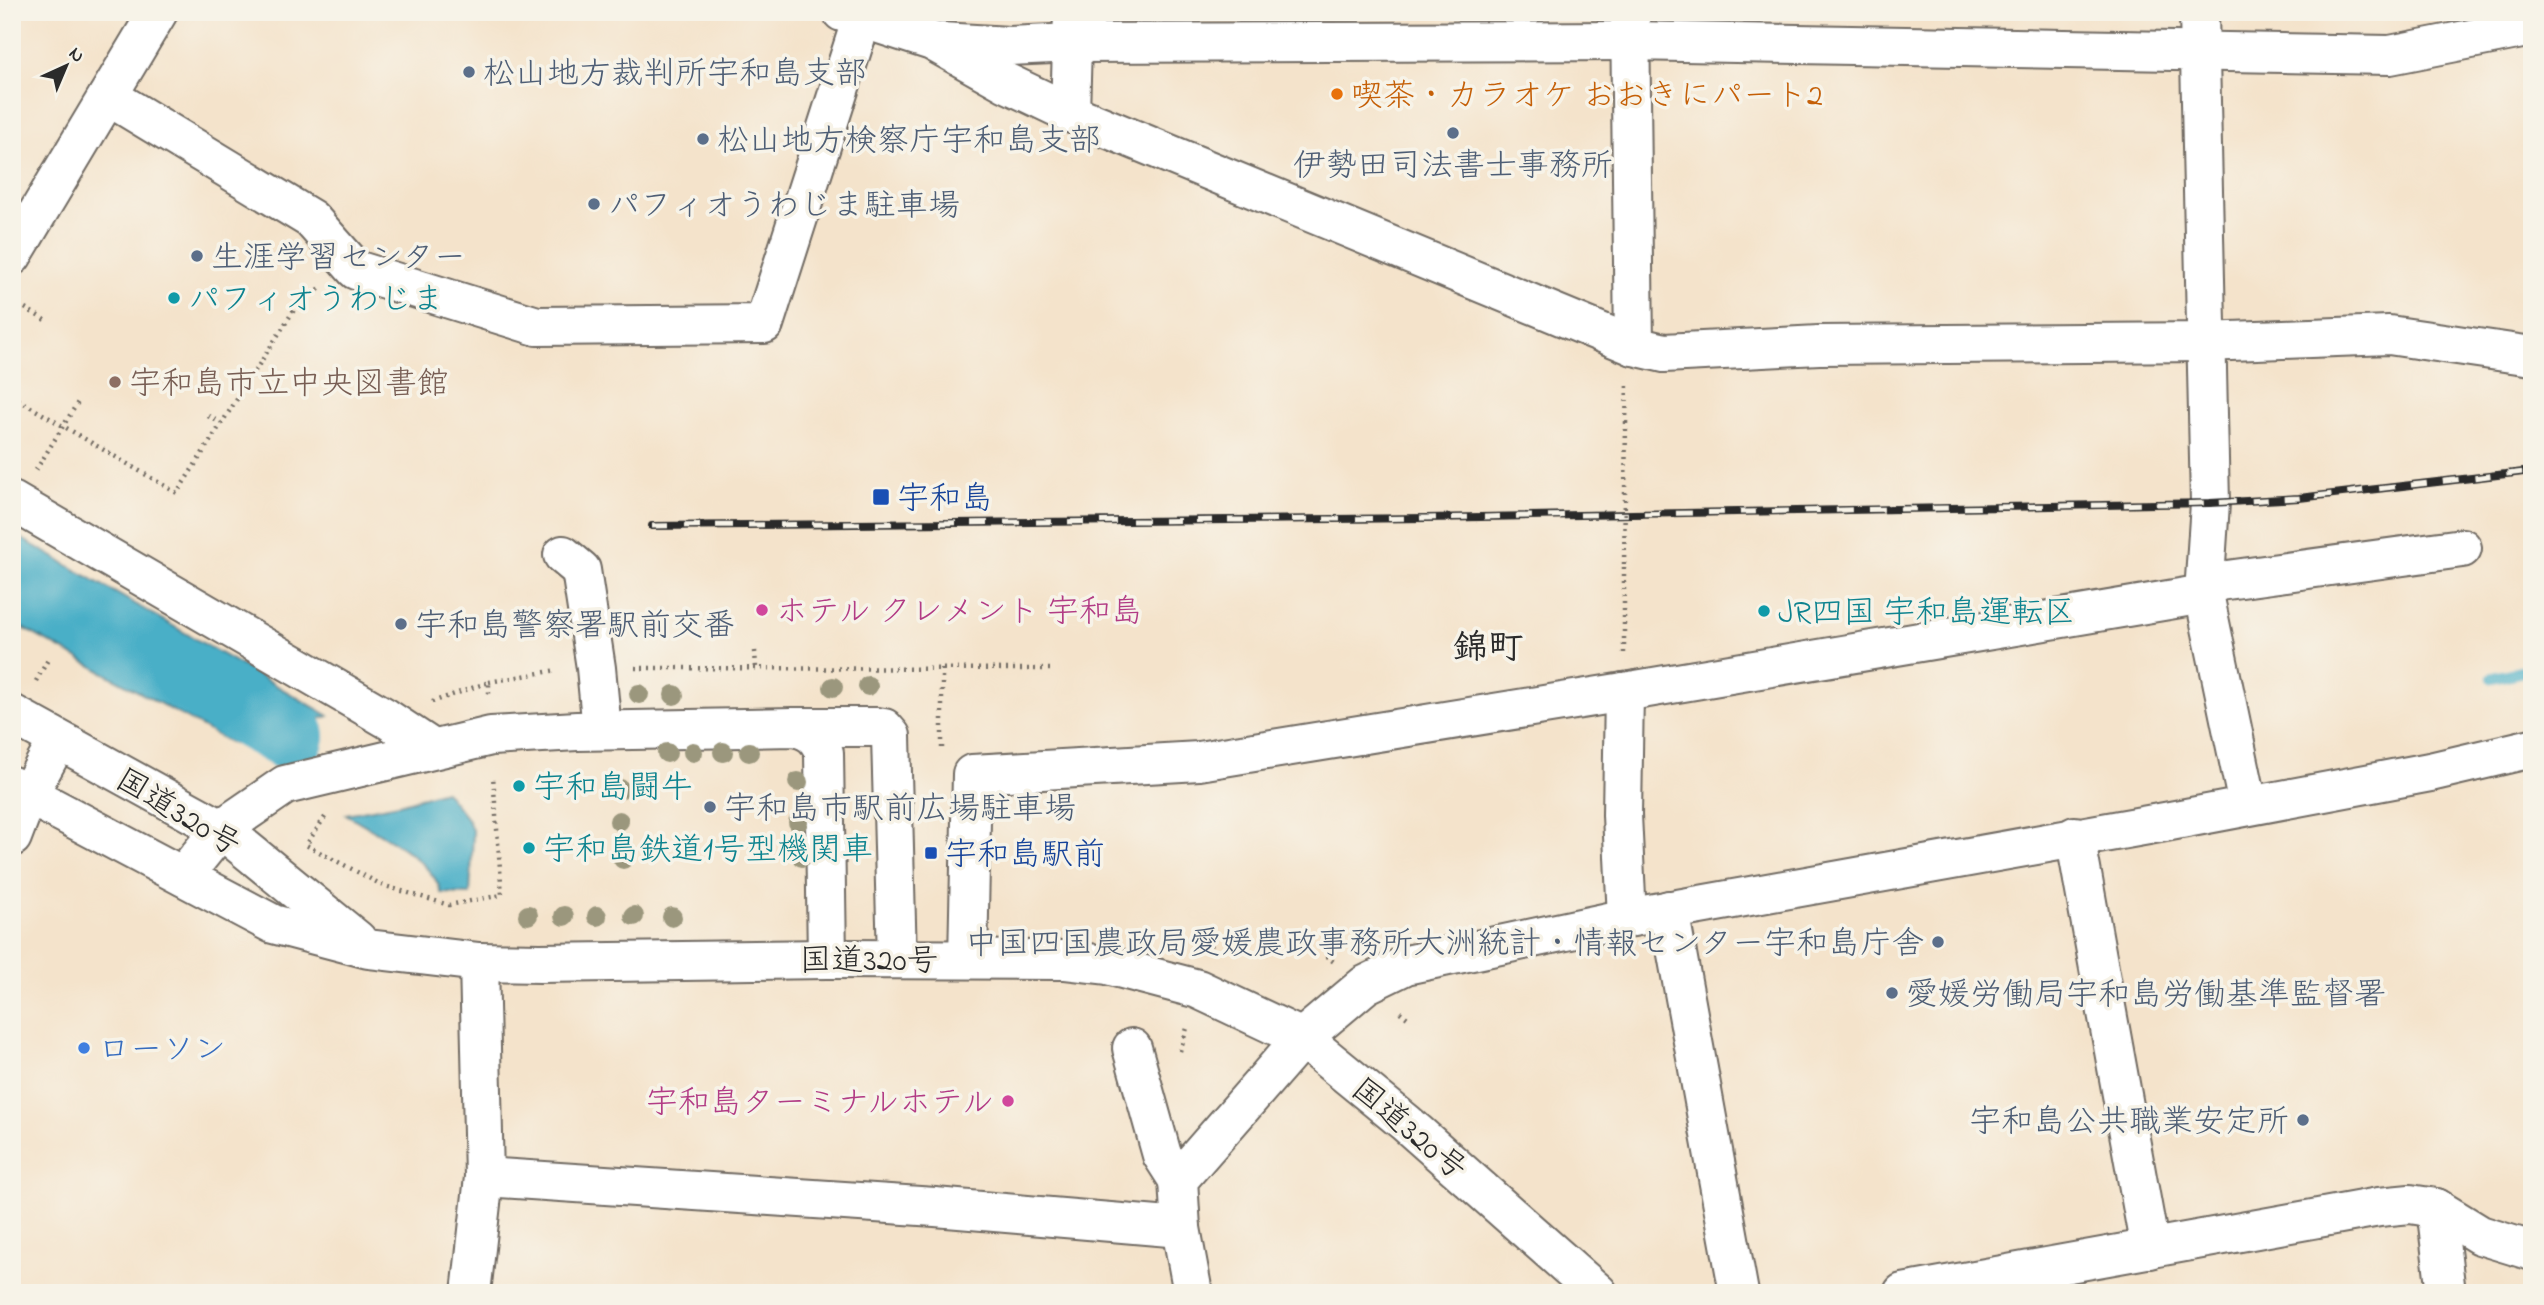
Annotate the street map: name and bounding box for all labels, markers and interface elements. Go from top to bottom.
north arrow [32,32,102,102]
text: N [62,41,90,70]
place label: 松山地方裁判所宇和島支部 [483,52,867,99]
marker: 松山地方裁判所宇和島支部 [461,64,477,80]
place label: 喫茶・カラオケ おおきにパート2 [1351,74,1823,121]
marker: 喫茶・カラオケ おおきにパート2 [1329,86,1345,102]
place label: 松山地方検察庁宇和島支部 [717,119,1101,166]
marker: 伊勢田司法書士事務所 [1445,125,1461,141]
marker: 松山地方検察庁宇和島支部 [695,131,711,147]
place label: 伊勢田司法書士事務所 [1293,144,1613,191]
place label: パフィオうわじま駐車場 [608,184,960,231]
marker: パフィオうわじま駐車場 [586,196,602,212]
place label: 生涯学習センター [211,236,466,283]
marker: 生涯学習センター [189,248,205,264]
place label: パフィオうわじま [188,278,444,325]
marker: パフィオうわじま [166,290,182,306]
place label: 宇和島市立中央図書館 [129,362,449,409]
marker: 宇和島市立中央図書館 [107,374,123,390]
place label: 宇和島 [897,477,993,524]
marker: 宇和島 [871,487,891,507]
place label: ホテル クレメント 宇和島 [776,590,1143,637]
place label: JR四国 宇和島運転区 [1778,591,2075,638]
marker: ホテル クレメント 宇和島 [754,602,770,618]
marker: JR四国 宇和島運転区 [1756,603,1772,619]
place label: 宇和島警察署駅前交番 [415,604,735,651]
marker: 宇和島警察署駅前交番 [393,616,409,632]
district label: 錦町 [1453,624,1523,675]
street label: 国道320号 [106,758,249,870]
place label: 宇和島闘牛 [533,766,693,813]
marker: 宇和島闘牛 [511,778,527,794]
place label: 宇和島市駅前広場駐車場 [724,787,1076,834]
marker: 宇和島市駅前広場駐車場 [702,799,718,815]
place label: 宇和島鉄道1号型機関車 [543,828,873,875]
place label: 宇和島駅前 [945,833,1105,880]
marker: 宇和島鉄道1号型機関車 [521,840,537,856]
marker: 宇和島駅前 [923,845,939,861]
place label: 中国四国農政局愛媛農政事務所大洲統計・情報センター宇和島庁舎 [965,922,1924,969]
marker: 中国四国農政局愛媛農政事務所大洲統計・情報センター宇和島庁舎 [1930,934,1946,950]
street label: 国道320号 [800,939,938,986]
place label: 愛媛労働局宇和島労働基準監督署 [1906,973,2386,1020]
marker: 愛媛労働局宇和島労働基準監督署 [1884,985,1900,1001]
place label: ローソン [98,1028,226,1075]
marker: ローソン [76,1040,92,1056]
street label: 国道320号 [1339,1068,1476,1193]
place label: 宇和島ターミナルホテル [646,1081,994,1128]
marker: 宇和島ターミナルホテル [1000,1093,1016,1109]
place label: 宇和島公共職業安定所 [1969,1100,2289,1147]
marker: 宇和島公共職業安定所 [2295,1112,2311,1128]

